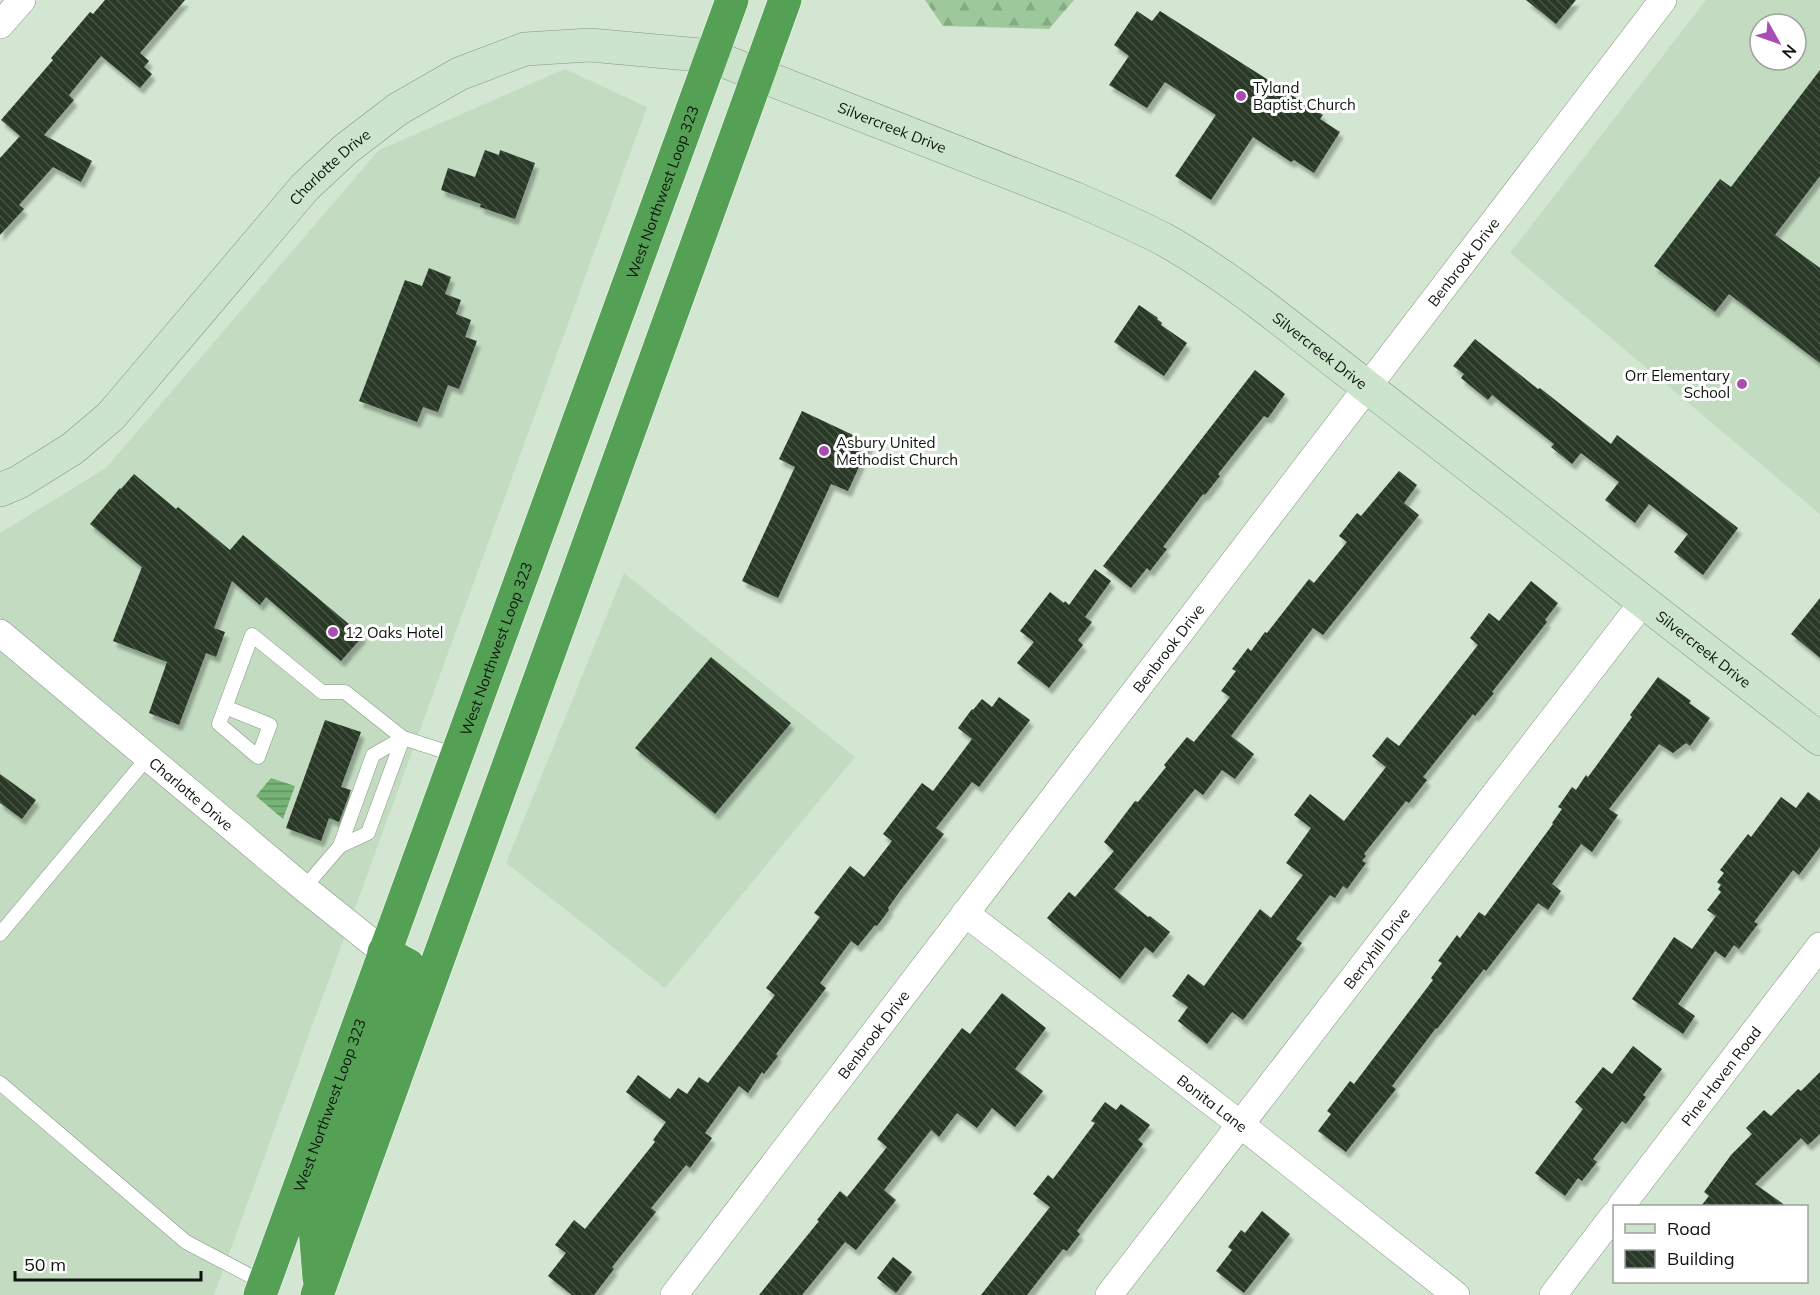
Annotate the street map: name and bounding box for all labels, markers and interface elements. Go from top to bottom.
north arrow [1748,12,1808,72]
text: N [1778,41,1801,63]
place label: Tyland Baptist Church [1253,78,1356,114]
marker: Tyland Baptist Church [1234,89,1248,103]
street label: Silvercreek Drive [835,97,949,157]
street label: West Northwest Loop 323 [622,103,702,281]
street label: Charlotte Drive [285,124,374,209]
street label: Benbrook Drive [1423,214,1503,310]
street label: Silvercreek Drive [1269,308,1371,393]
place label: Orr Elementary School [1625,366,1730,402]
marker: Orr Elementary School [1735,377,1749,391]
place label: Asbury United Methodist Church [836,433,958,469]
marker: Asbury United Methodist Church [817,444,831,458]
street label: West Northwest Loop 323 [455,559,536,738]
street label: Benbrook Drive [1128,600,1208,696]
street label: Silvercreek Drive [1653,606,1755,691]
place label: 12 Oaks Hotel [345,623,443,642]
marker: 12 Oaks Hotel [326,625,340,639]
street label: Charlotte Drive [146,753,238,834]
street label: Berryhill Drive [1339,904,1414,992]
street label: Benbrook Drive [833,986,913,1082]
street label: West Northwest Loop 323 [289,1016,369,1194]
street label: Pine Haven Road [1677,1022,1765,1129]
street label: Bonita Lane [1174,1070,1251,1136]
legend [1613,1205,1808,1283]
text: Road [1667,1217,1711,1240]
scale bar [15,1244,201,1282]
text: Building [1667,1247,1735,1270]
text: 50 m [24,1253,66,1276]

